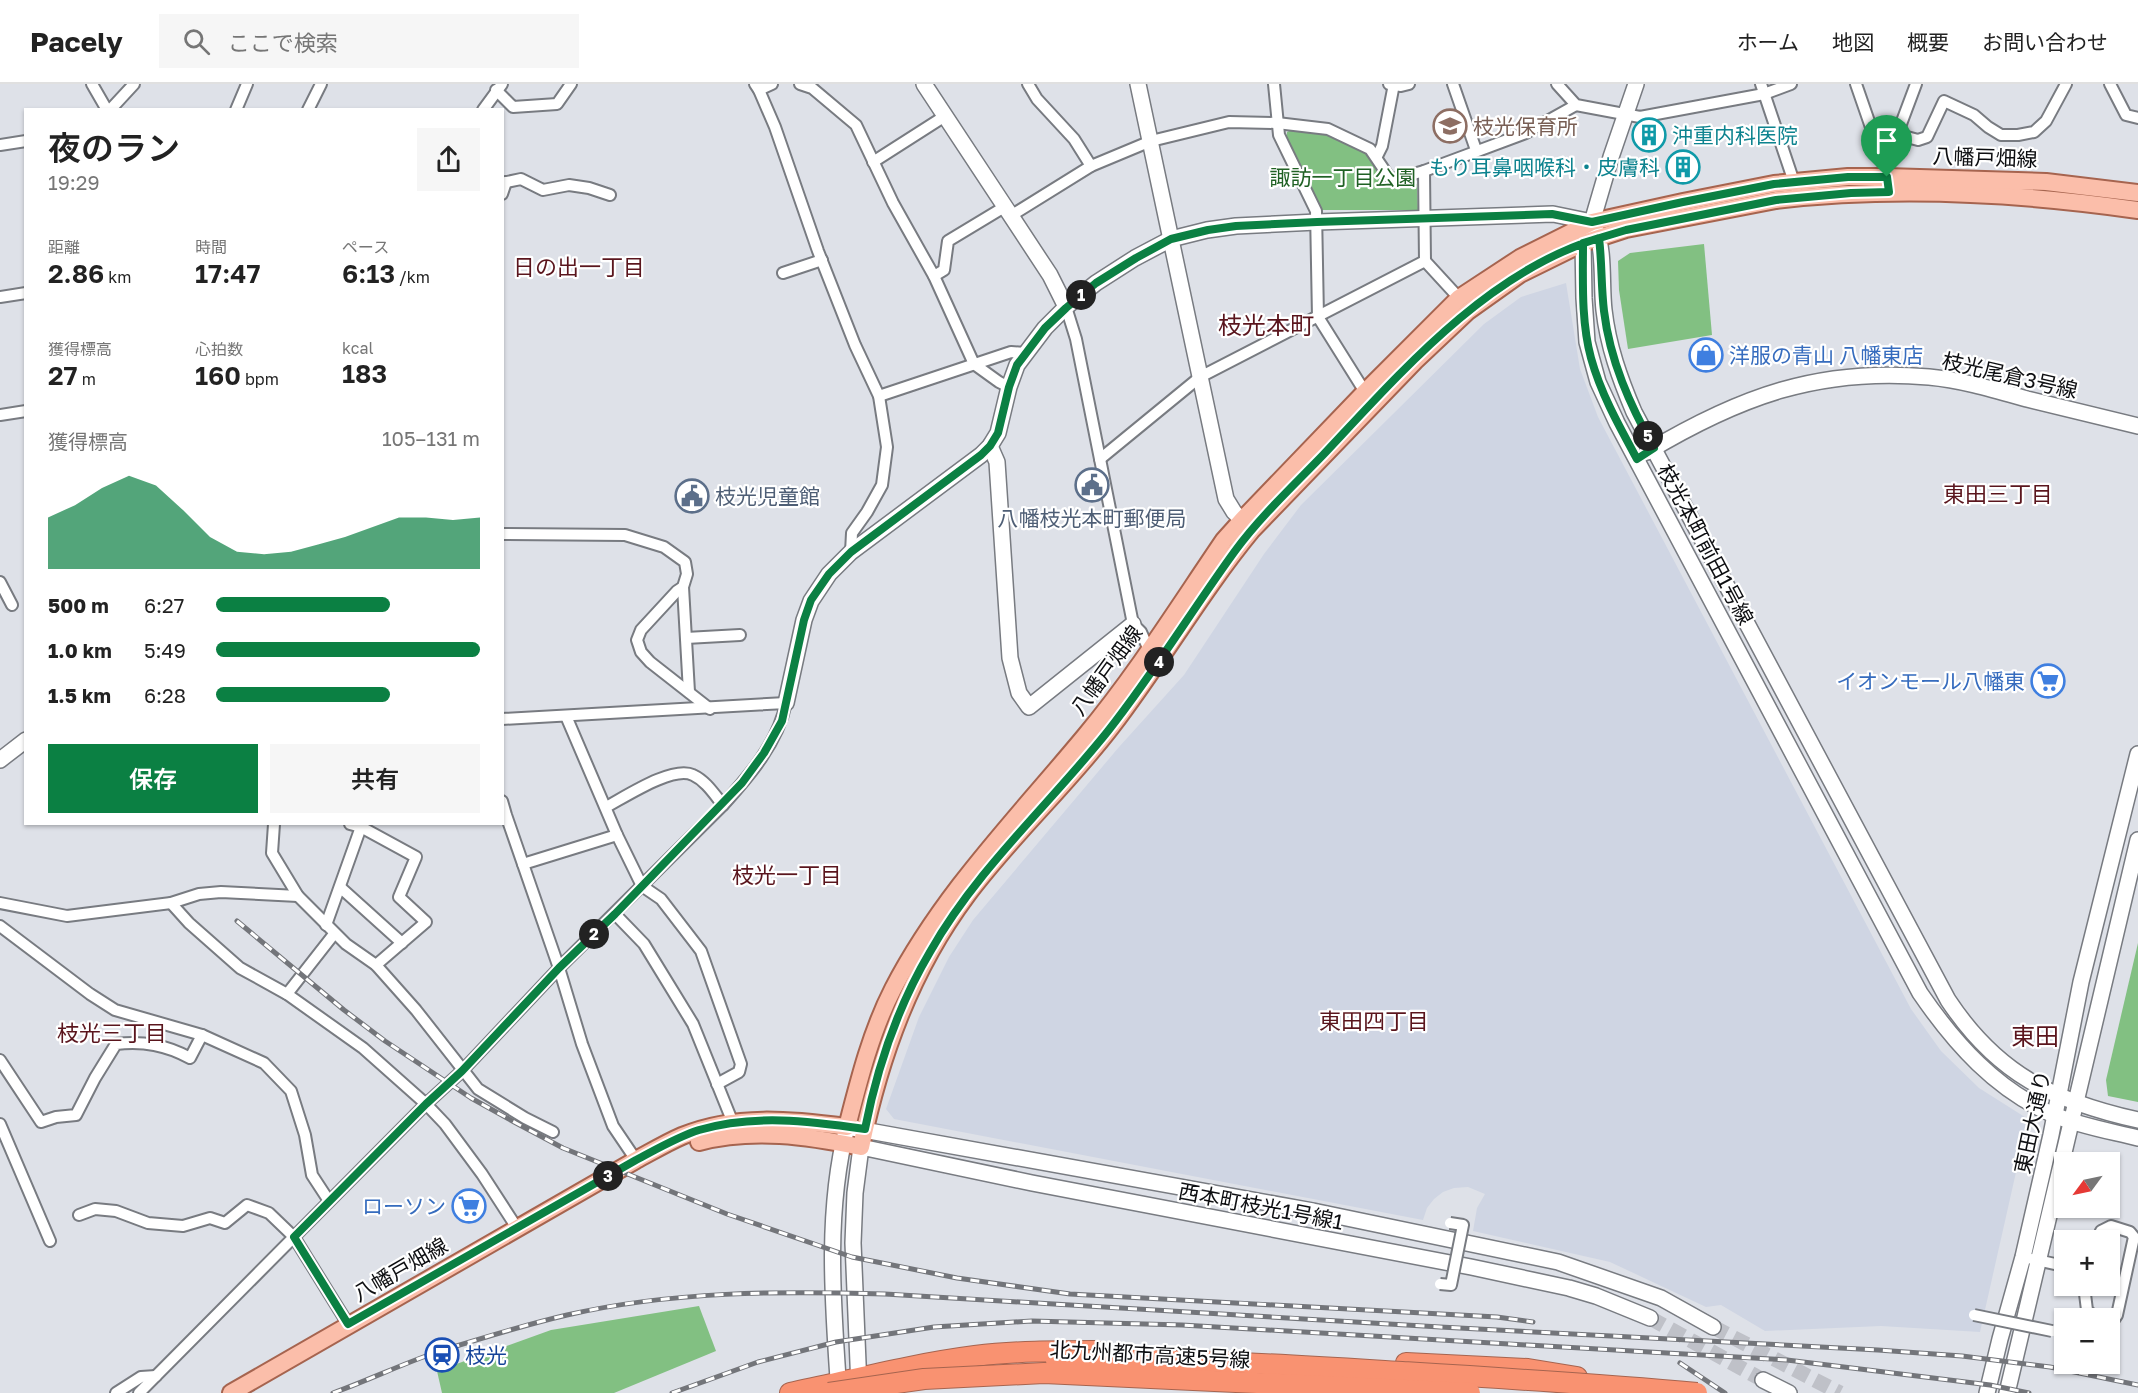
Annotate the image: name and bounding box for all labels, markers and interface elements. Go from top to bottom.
search box [159,14,579,68]
text: Pacely [30,25,123,58]
icon: search [180,25,213,58]
text: ここで検索 [228,29,338,56]
text: ホーム [1737,29,1799,55]
text: 地図 [1832,29,1874,55]
text: 概要 [1907,29,1949,55]
text: お問い合わせ [1982,29,2108,55]
school or university icon: 枝光保育所 [1432,108,1468,144]
place label: 枝光保育所 [1473,113,1578,139]
pin [1861,115,1912,177]
building icon: 沖重内科医院 [1631,117,1667,153]
place label: 沖重内科医院 [1672,122,1798,148]
icon: arrive [1870,124,1903,157]
text: 夜のラン [48,128,180,167]
button: share [417,128,480,191]
street label: 八幡戸畑線 [1932,142,2038,172]
building icon: もり耳鼻咽喉科・皮膚科 [1665,149,1701,185]
place label: もり耳鼻咽喉科・皮膚科 [1429,154,1660,180]
park label: 諏訪一丁目公園 [1270,164,1417,190]
text: 19:29 [48,170,100,194]
text: 距離 [48,237,80,257]
text: 時間 [195,237,227,257]
text: ペース [342,237,389,257]
district label: 日の出一丁目 [513,253,645,280]
text: 2.86 [48,258,104,289]
text: 17:47 [195,258,261,289]
text: 6:13 [342,258,395,289]
text: km [104,267,131,287]
text: /km [395,267,430,287]
pin: 1 [1066,280,1096,310]
text: 1 [1077,285,1085,305]
district label: 枝光本町 [1218,310,1314,339]
shop icon: 洋服の青山 八幡東店 [1688,337,1724,373]
text: kcal [342,338,374,358]
text: 獲得標高 [48,339,112,359]
text: 心拍数 [195,339,243,359]
place label: 洋服の青山 八幡東店 [1729,342,1923,368]
street label: 枝光尾倉3号線 [1940,347,2080,403]
text: 183 [342,358,387,389]
text: 27 [48,360,78,391]
text: 160 [195,360,241,391]
text: m [78,369,96,389]
text: bpm [241,369,279,389]
pin: 5 [1633,421,1663,451]
text: 105–131 m [382,426,480,450]
text: 5 [1643,426,1653,446]
text: 獲得標高 [48,429,128,453]
street label: 枝光本町前田1号線 [1653,459,1759,629]
public building icon: 八幡枝光本町郵便局 [1074,467,1110,503]
public building icon: 枝光児童館 [674,478,710,514]
district label: 東田三丁目 [1943,480,2053,507]
place label: 枝光児童館 [715,483,820,509]
place label: 八幡枝光本町郵便局 [998,505,1187,531]
text: 500 m [48,593,109,617]
text: 6:27 [144,593,184,617]
street label: 八幡戸畑線 [1065,620,1147,720]
text: 1.0 km [48,638,112,662]
text: 5:49 [144,638,186,662]
pin: 4 [1144,647,1174,677]
text: 4 [1154,652,1164,672]
supermarket icon: イオンモール八幡東 [2030,663,2066,699]
place label: イオンモール八幡東 [1836,668,2025,694]
text: 1.5 km [48,683,111,707]
text: 6:28 [144,683,186,707]
button: 保存 [48,744,258,813]
button: 共有 [270,744,480,813]
district label: 枝光一丁目 [732,861,842,888]
pin: 2 [579,919,609,949]
text: 2 [589,924,599,944]
district label: 東田四丁目 [1319,1007,1429,1034]
district label: 枝光三丁目 [57,1019,167,1046]
district label: 東田 [2011,1021,2059,1050]
street label: 東田大通り [2008,1068,2056,1176]
north arrow [2054,1152,2120,1218]
map controls [2054,1152,2120,1374]
pin: 3 [593,1161,623,1191]
text: 3 [603,1166,613,1186]
street label: 西本町枝光1号線1 [1176,1177,1346,1235]
supermarket icon: ローソン [451,1188,487,1224]
place label: ローソン [362,1193,446,1219]
button: + [2054,1230,2120,1296]
street label: 八幡戸畑線 [348,1231,452,1307]
button: − [2054,1308,2120,1374]
street label: 北九州都市高速5号線 [1049,1336,1251,1372]
station icon: 枝光 [424,1337,460,1373]
place label: 枝光 [465,1342,507,1368]

